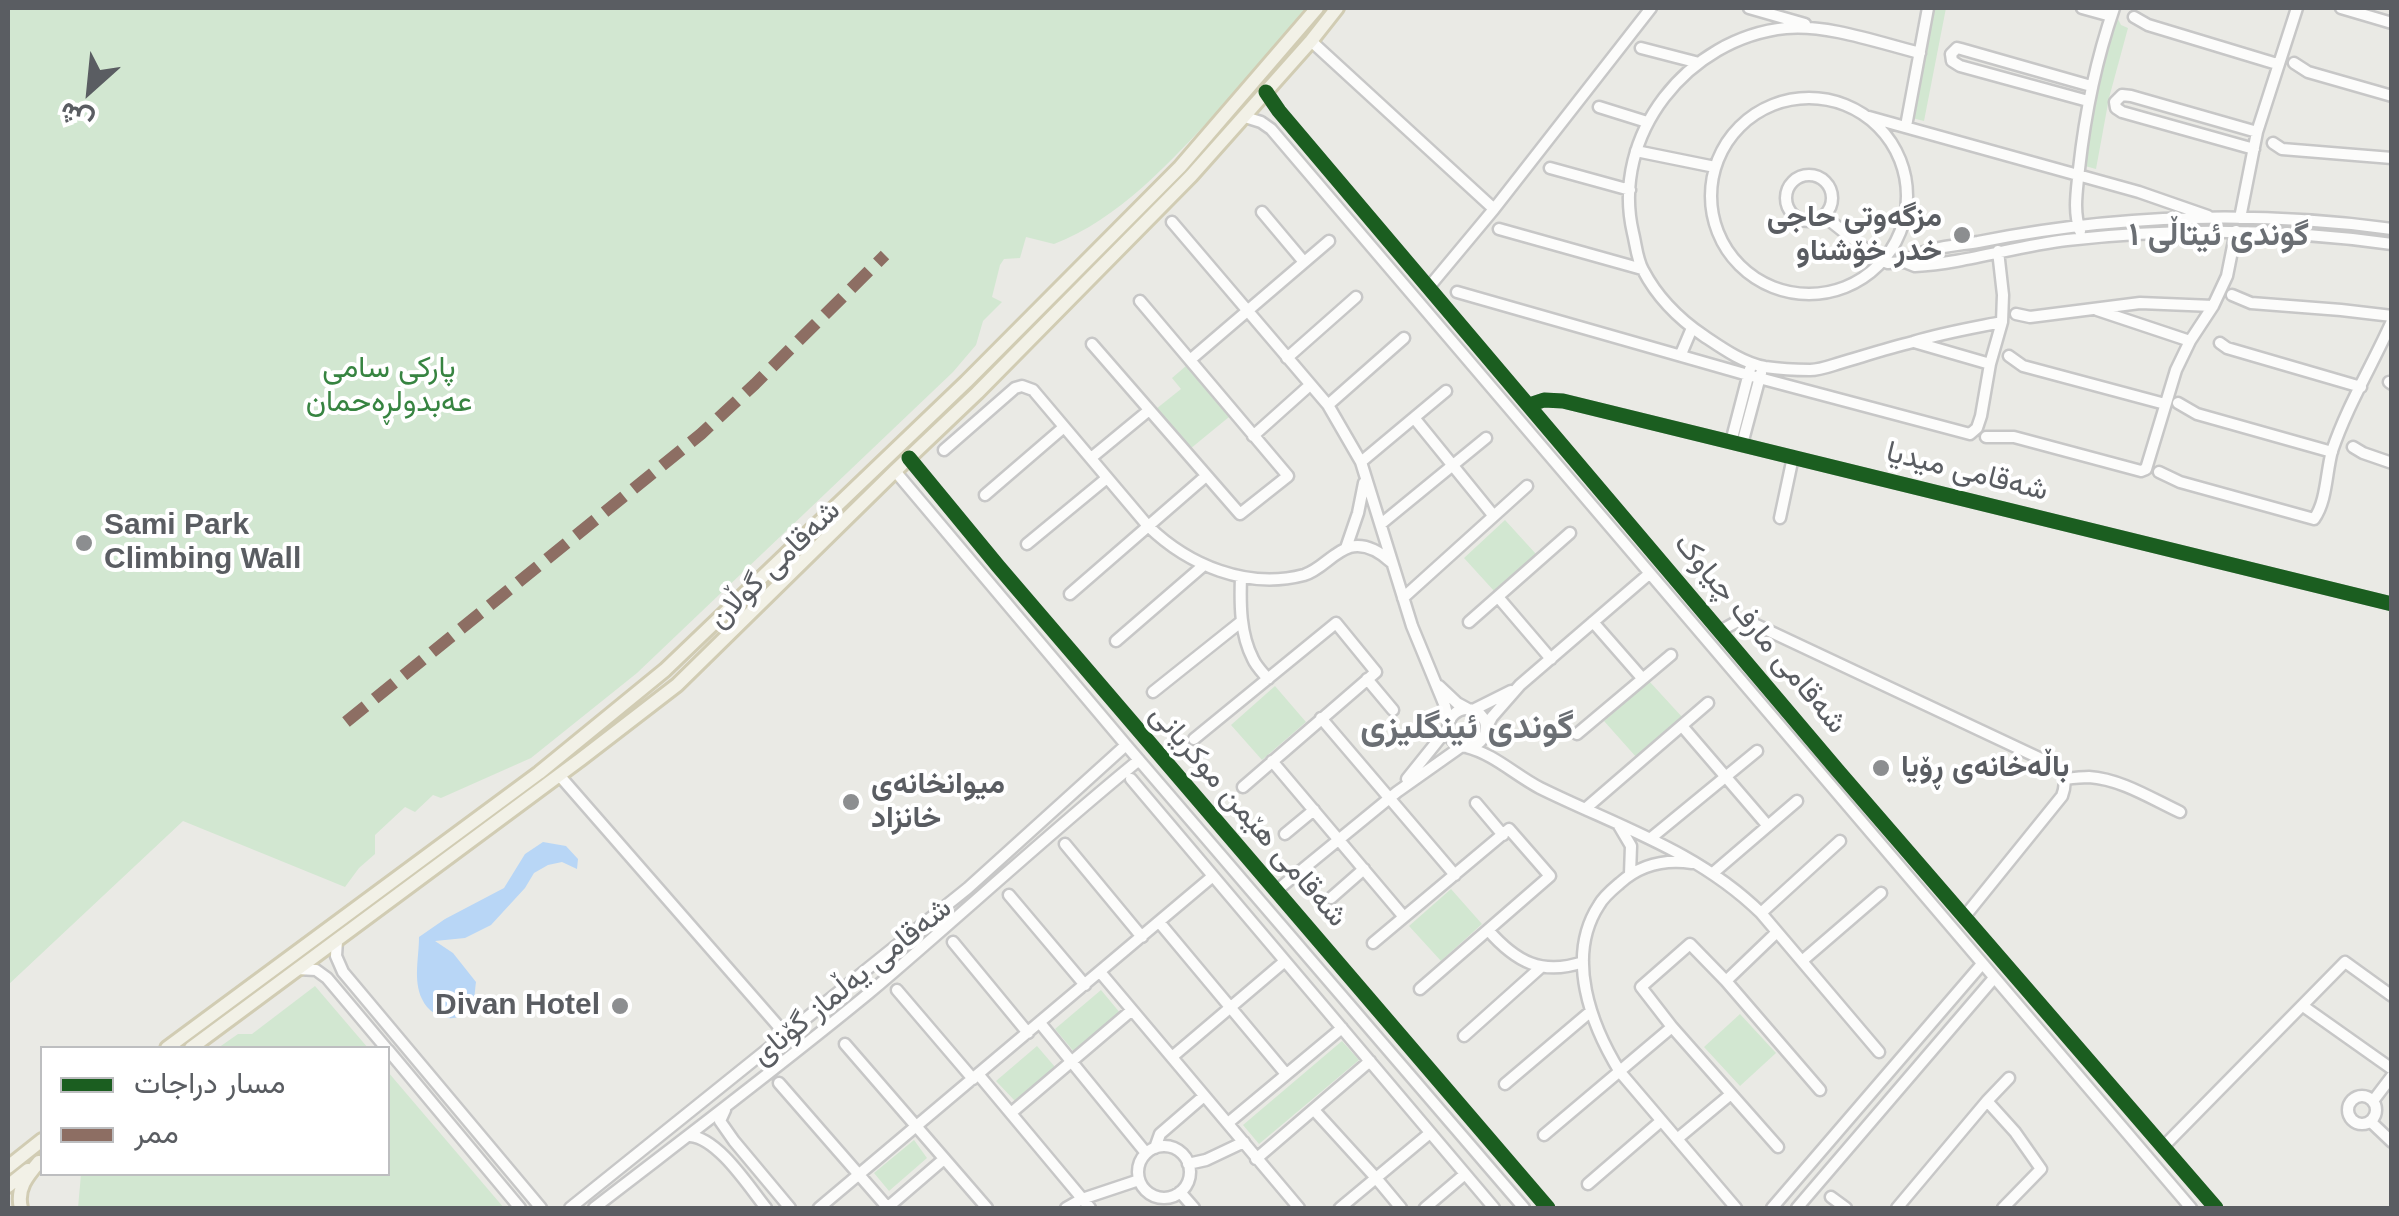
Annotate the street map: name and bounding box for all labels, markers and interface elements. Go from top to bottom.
north arrow [40,40,140,140]
text: ش [54,96,98,139]
place label: مزگه‌وتی حاجی خدر خۆشناو [1767,200,1942,270]
district label: گوندی ئیتاڵی ١ [2129,217,2309,255]
marker: مزگه‌وتی حاجی خدر خۆشناو [1951,224,1973,246]
park label: پارکی سامی عەبدولڕەحمان [306,351,472,422]
street label: شەقامی میدیا [1883,435,2051,509]
street label: شەقامی گوڵان [702,493,848,637]
place label: Sami Park Climbing Wall [104,508,301,578]
street label: شەقامی مارف چیاوک [1666,527,1854,741]
marker: Sami Park Climbing Wall [73,532,95,554]
street label: شەقامی هێمن موکریانی [1141,697,1355,935]
district label: گوندی ئینگلیزی [1360,707,1574,749]
place label: باڵەخانەی ڕۆیا [1901,750,2070,786]
marker: باڵەخانەی ڕۆیا [1870,757,1892,779]
place label: میوانخانەی خانزاد [871,767,1005,838]
marker: میوانخانەی خانزاد [840,791,862,813]
street label: شەقامی یەڵماز گۆنای [745,890,959,1074]
place label: Divan Hotel [435,988,600,1024]
marker: Divan Hotel [609,995,631,1017]
legend [40,1046,390,1176]
text: مسار دراجات [134,1066,286,1099]
text: ممر [134,1116,179,1149]

